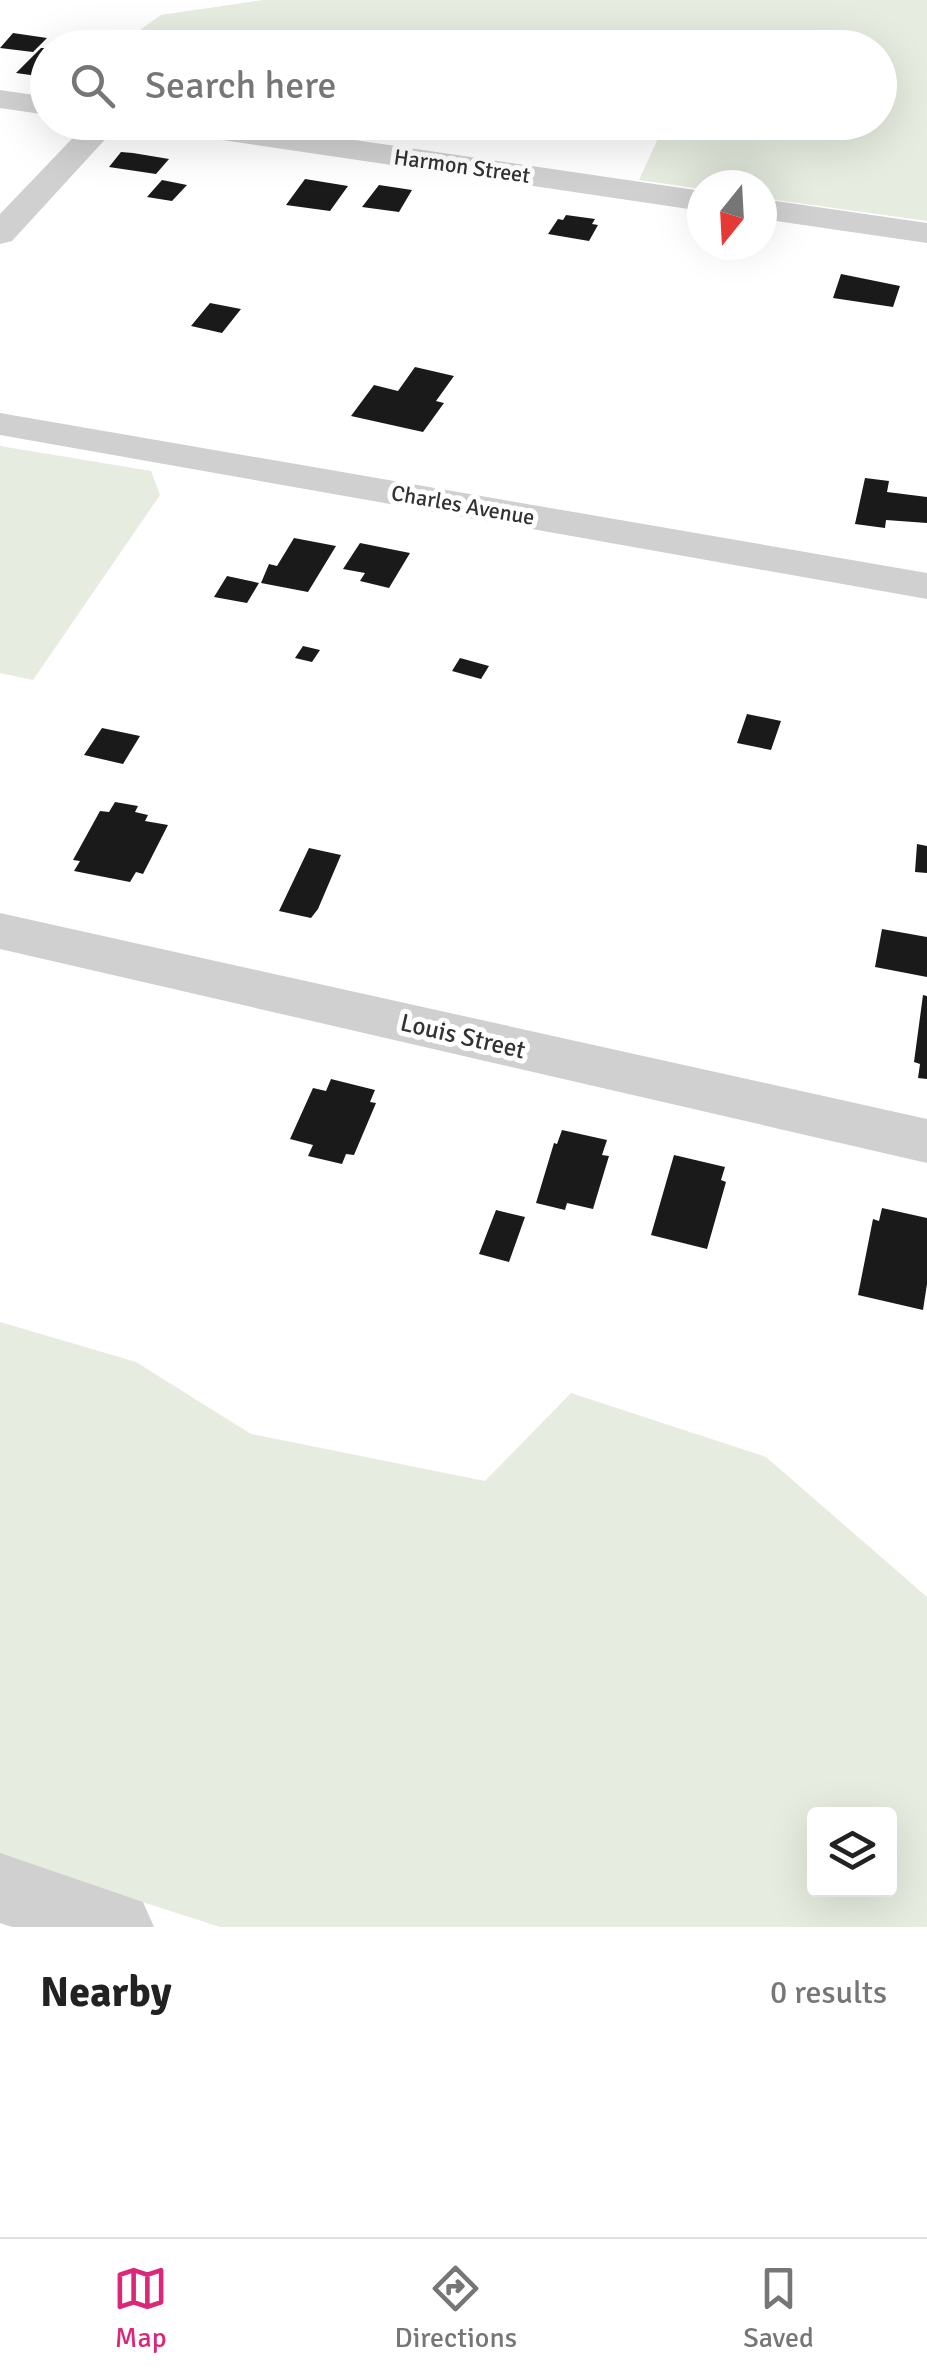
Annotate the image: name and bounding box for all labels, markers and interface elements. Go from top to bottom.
search box [30,30,897,140]
icon: search [65,58,120,113]
text: Search here [145,62,337,109]
street label: Harmon Street [392,143,532,189]
north arrow [687,170,777,260]
street label: Charles Avenue [389,479,537,531]
street label: Louis Street [397,1007,529,1065]
map controls [807,1807,897,1897]
button: layers [807,1807,897,1897]
text: Nearby [40,1967,172,2018]
text: 0 results [770,1973,887,2012]
tab: Map [113,2261,168,2355]
tab: Directions [395,2261,517,2355]
tab: Saved [743,2261,814,2355]

